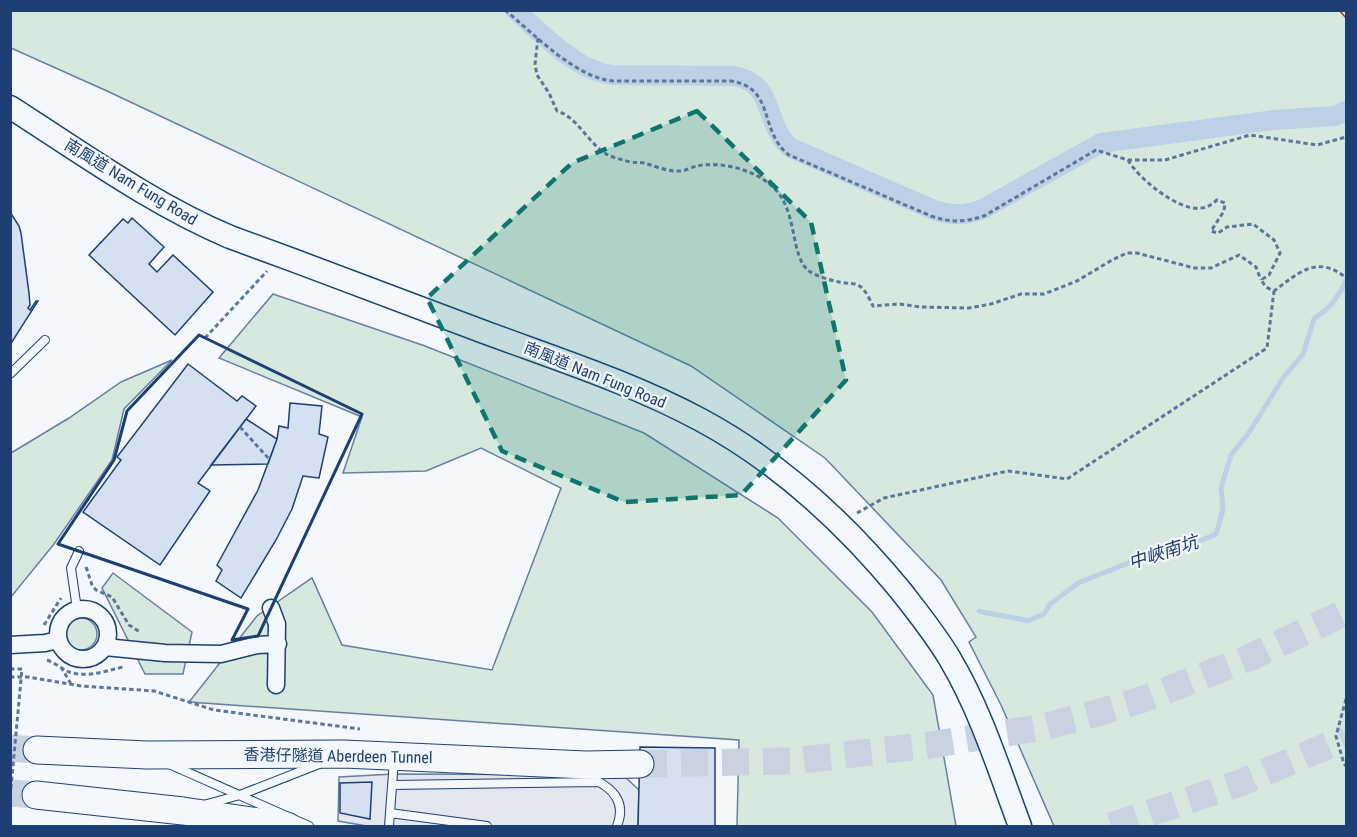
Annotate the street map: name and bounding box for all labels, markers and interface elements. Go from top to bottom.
street label: 南風道 Nam Fung Road [61,135,201,229]
street label: 南風道 Nam Fung Road [521,338,669,412]
water label: 中峽南坑 [1126,530,1203,573]
street label: 香港仔隧道 Aberdeen Tunnel [243,745,433,767]

